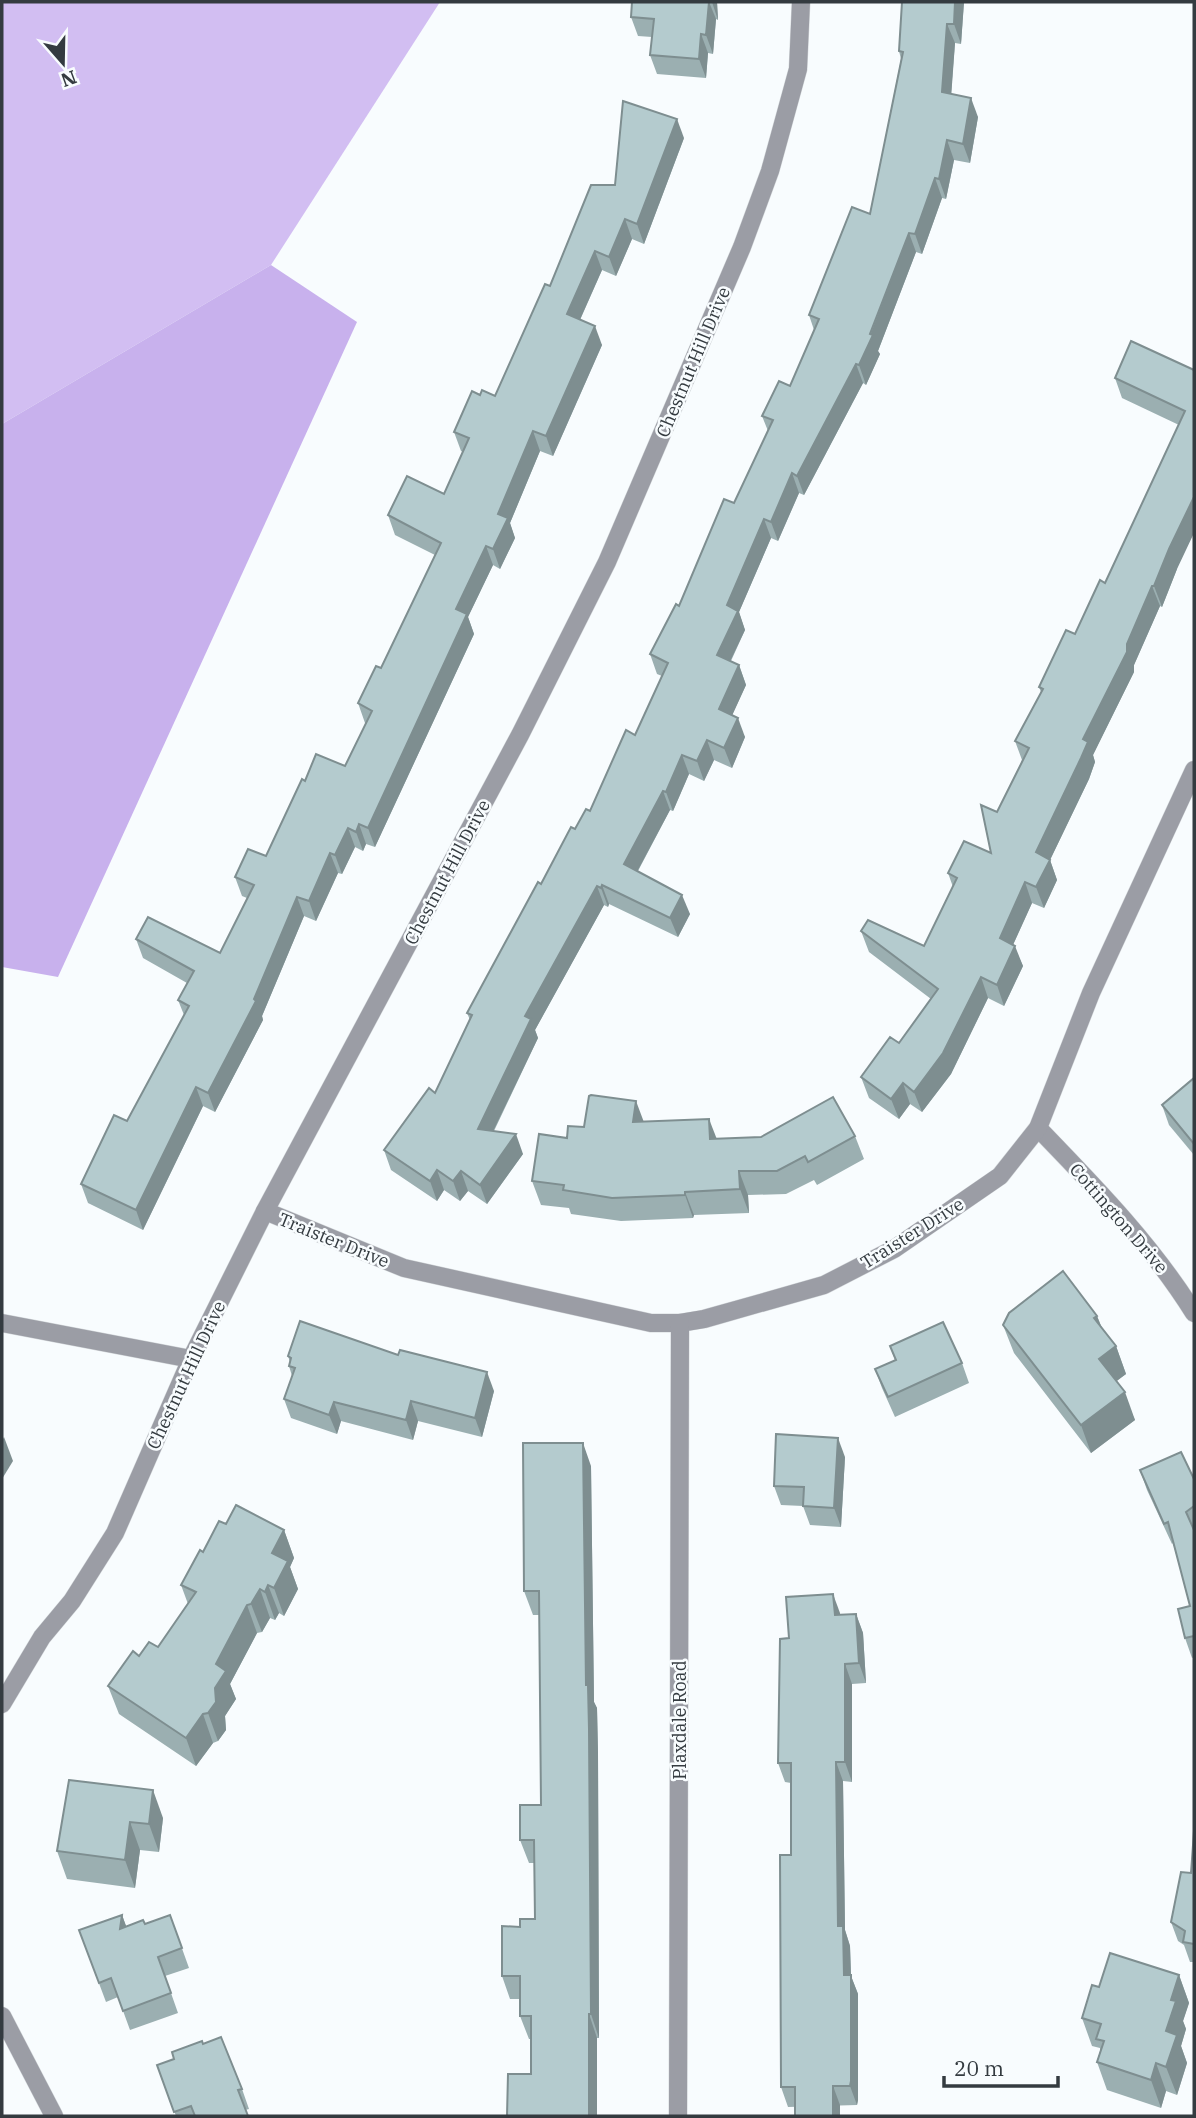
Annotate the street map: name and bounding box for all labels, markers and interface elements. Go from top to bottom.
north arrow [28,28,98,98]
text: N [58,65,80,93]
street label: Chestnut Hill Drive [651,283,735,441]
street label: Chestnut Hill Drive [399,796,495,948]
street label: Cottington Drive [1065,1158,1173,1278]
street label: Traister Drive [856,1192,968,1274]
street label: Traister Drive [275,1207,393,1273]
street label: Chestnut Hill Drive [142,1297,230,1453]
street label: Plaxdale Road [668,1660,691,1780]
scale bar [944,2044,1058,2088]
text: 20 m [954,2054,1004,2082]

